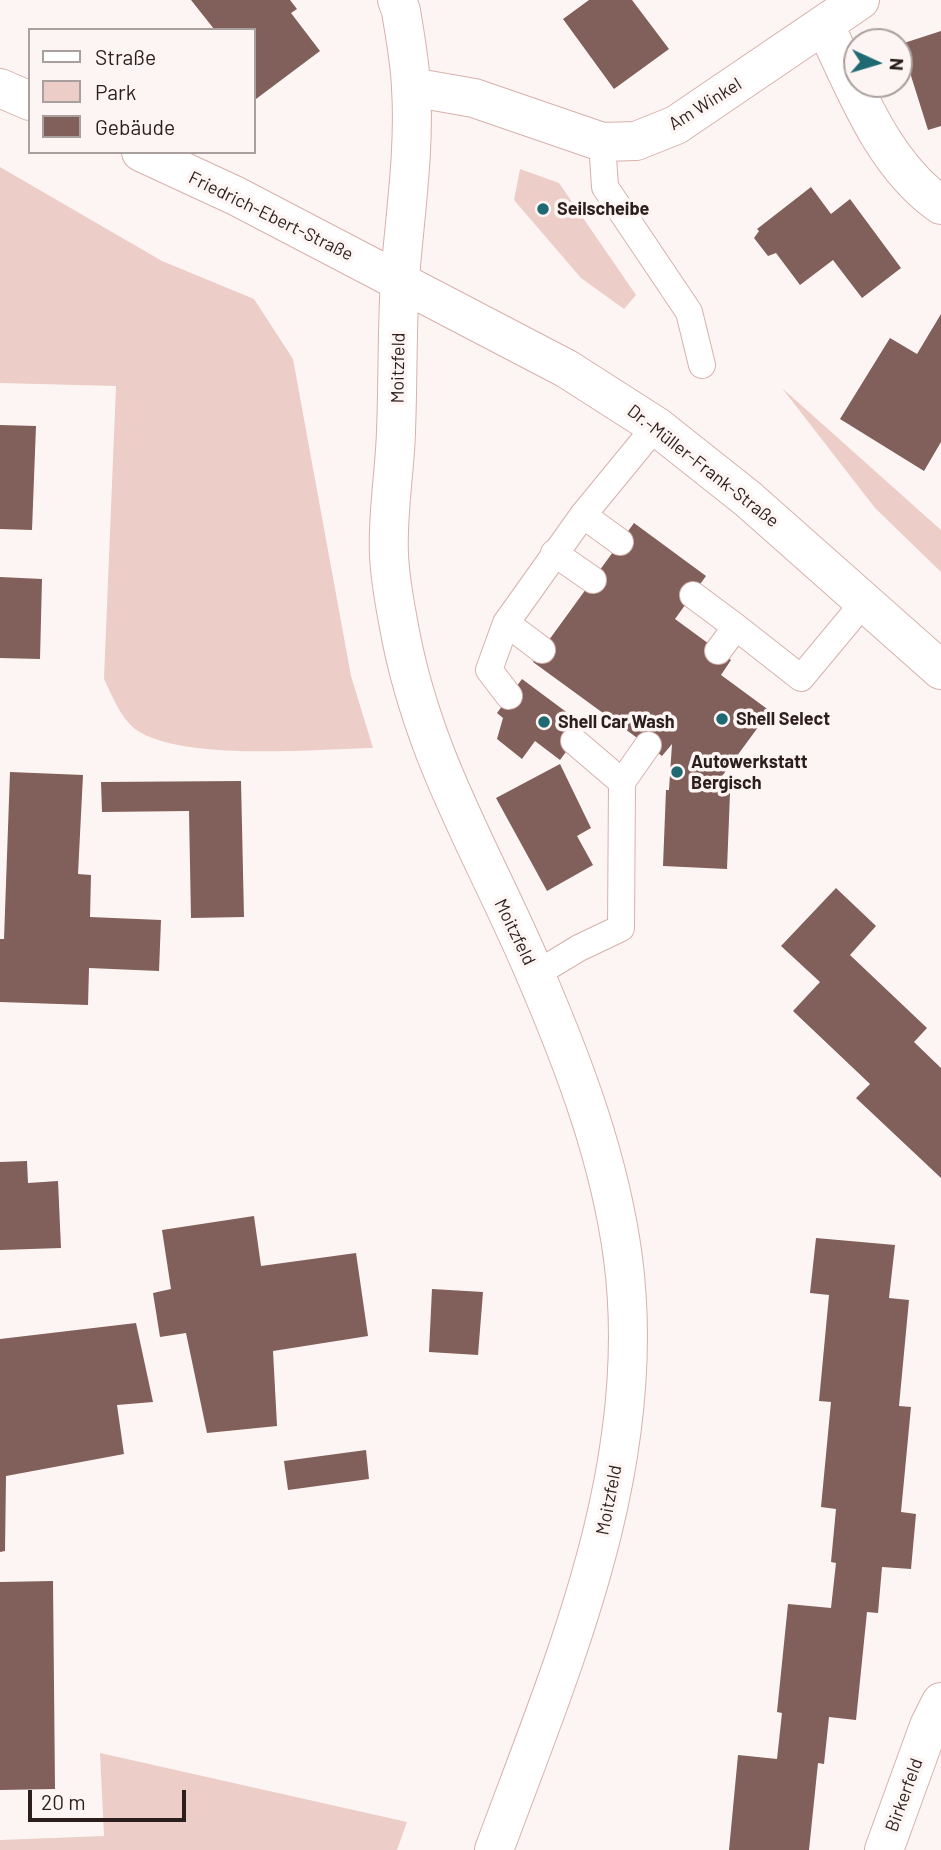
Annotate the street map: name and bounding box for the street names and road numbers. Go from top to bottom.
street label: Am Winkel [665,73,745,135]
street label: Friedrich-Ebert-Straße [185,167,357,265]
street label: Moitzfeld [387,332,409,404]
street label: Dr.-Müller-Frank-Straße [623,400,783,532]
street label: Moitzfeld [490,895,540,969]
street label: Moitzfeld [592,1463,626,1537]
street label: Birkerfeld [881,1755,927,1835]

